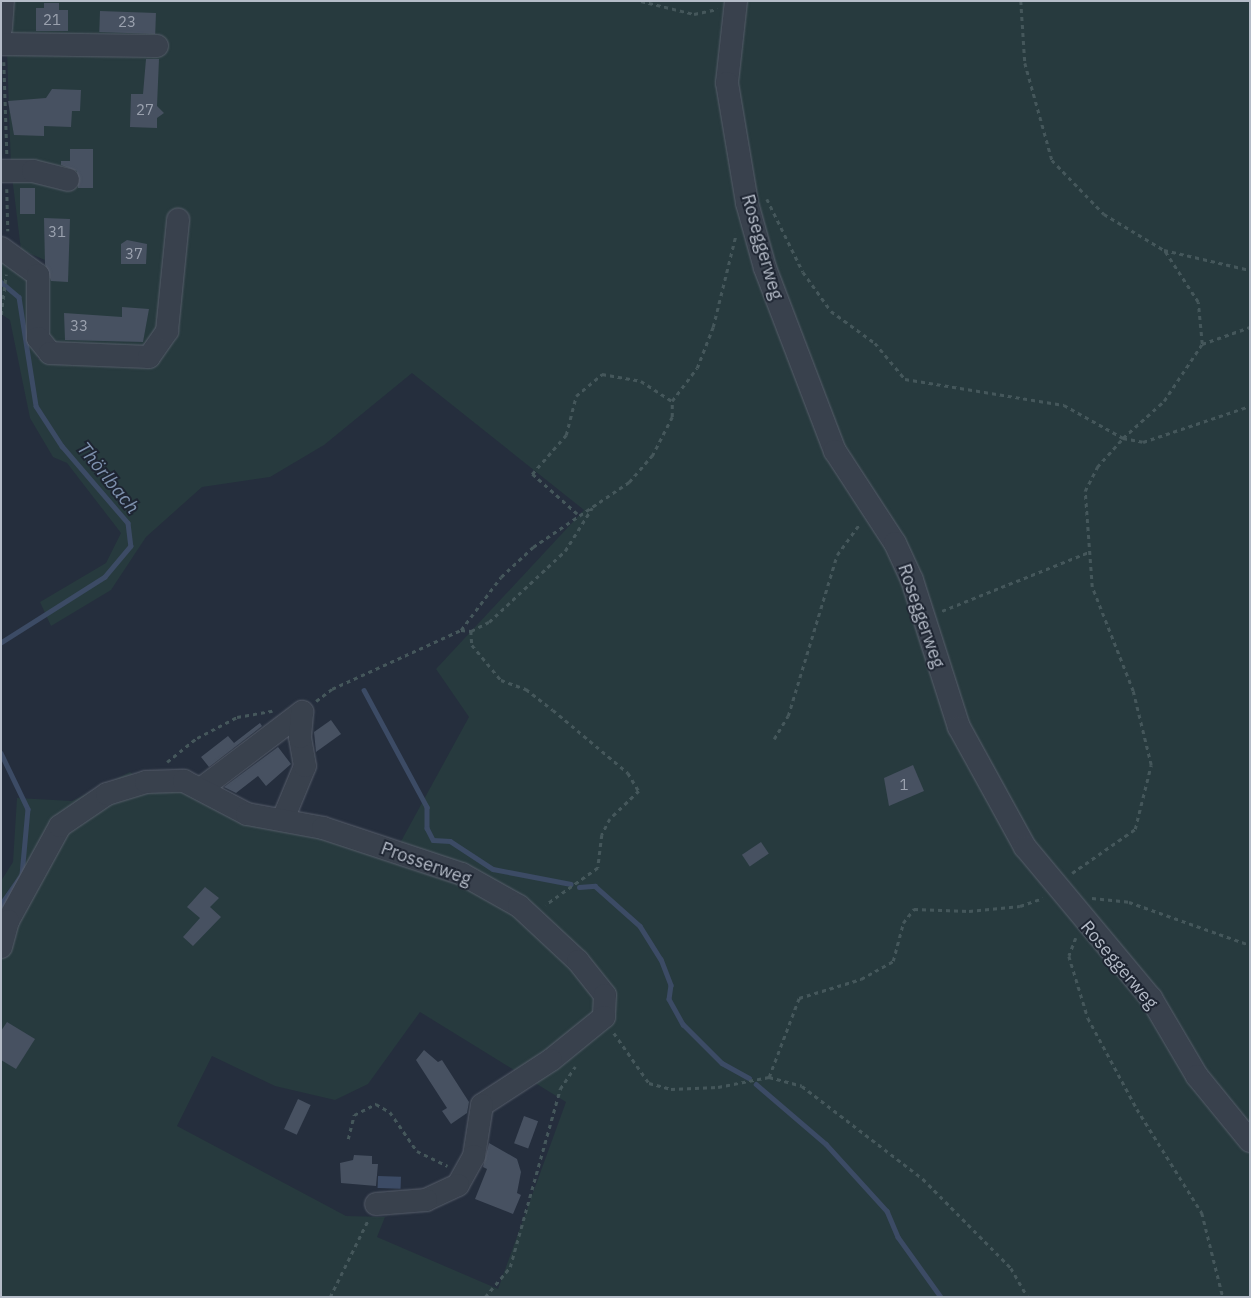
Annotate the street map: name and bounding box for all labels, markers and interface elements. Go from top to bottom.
house number: 21 [43,11,61,29]
house number: 23 [118,13,136,31]
house number: 27 [136,101,154,119]
street label: Roseggerweg [737,192,787,302]
house number: 31 [48,223,66,241]
house number: 37 [125,245,143,263]
house number: 33 [70,317,88,335]
water label: Thörlbach [72,438,144,518]
street label: Roseggerweg [893,561,949,671]
house number: 1 [900,776,908,794]
street label: Prosserweg [378,838,474,890]
street label: Roseggerweg [1076,916,1162,1014]

